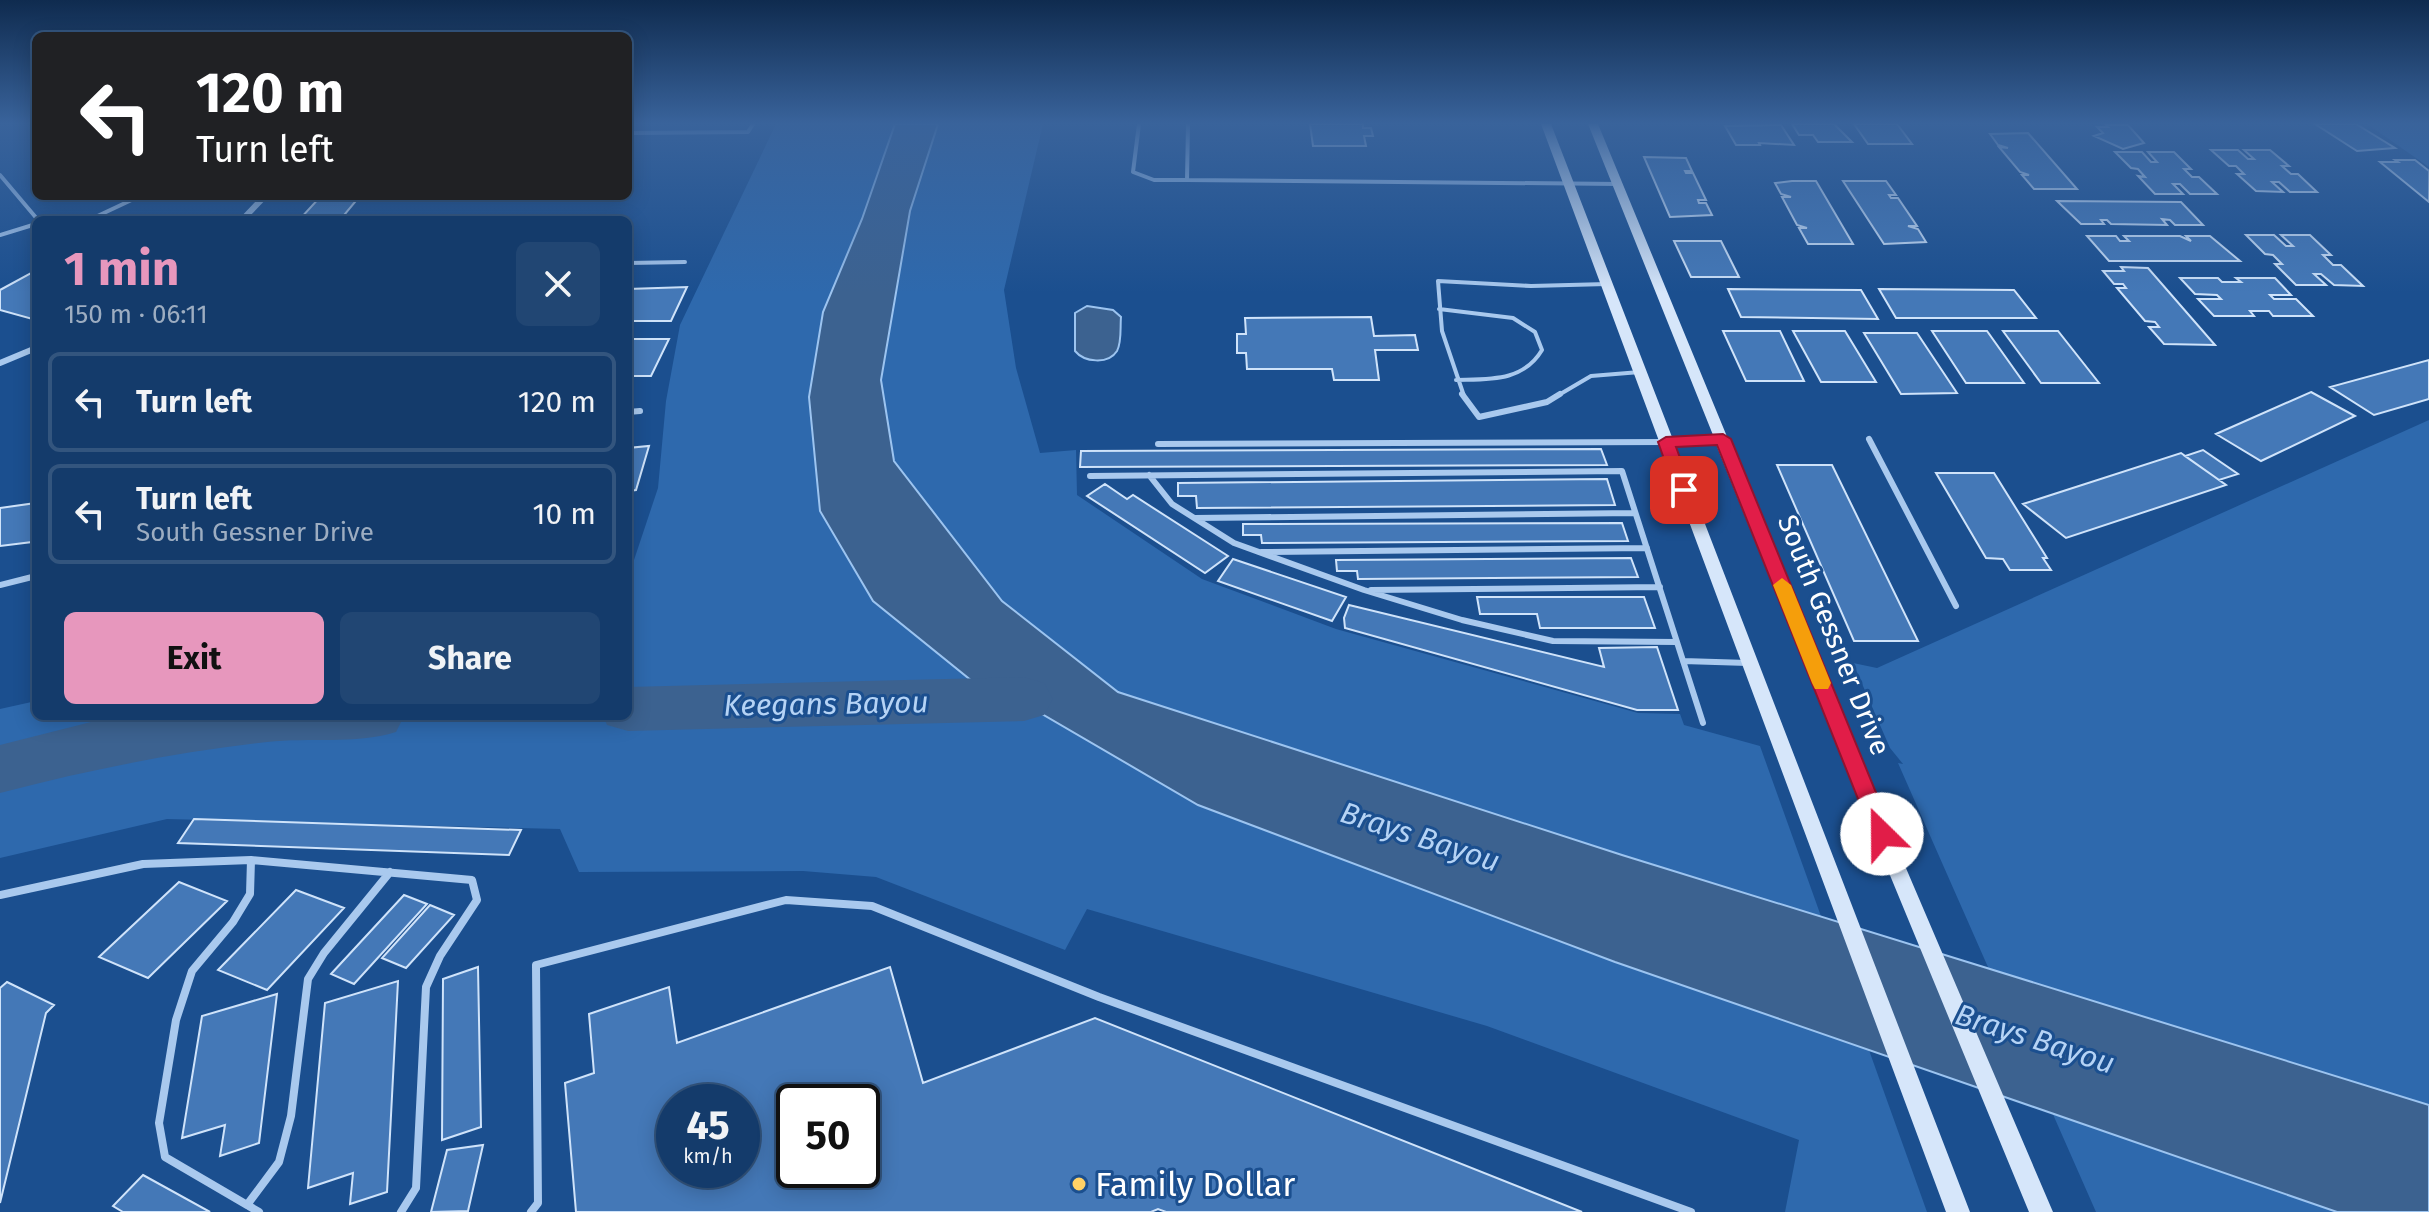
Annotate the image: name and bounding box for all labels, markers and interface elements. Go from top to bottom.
text: 120 m [196,60,344,127]
icon: left [64,64,168,168]
text: Turn left [196,128,334,172]
text: 1 min [64,240,179,298]
button: close [516,242,600,326]
text: 150 m · 06:11 [64,299,208,330]
icon: left [68,380,112,424]
text: Turn left [136,384,252,420]
text: 120 m [518,384,596,420]
pin [1650,456,1718,524]
icon: arrive [1662,468,1706,512]
text: Turn left [136,481,252,517]
icon: left [68,492,112,536]
text: 10 m [533,496,596,532]
street label: South Gessner Drive [1771,510,1897,760]
text: South Gessner Drive [136,517,374,548]
button: Exit [64,612,324,704]
button: Share [340,612,600,704]
water label: Keegans Bayou [723,684,929,724]
position arrow [1840,792,1924,876]
water label: Brays Bayou [1336,794,1504,880]
water label: Brays Bayou [1951,996,2119,1082]
speed limit sign: 50 [776,1084,880,1188]
text: 45 [686,1102,730,1150]
text: km/h [683,1144,733,1168]
place label: Family Dollar [1095,1164,1295,1205]
marker: Family Dollar [1070,1175,1088,1193]

